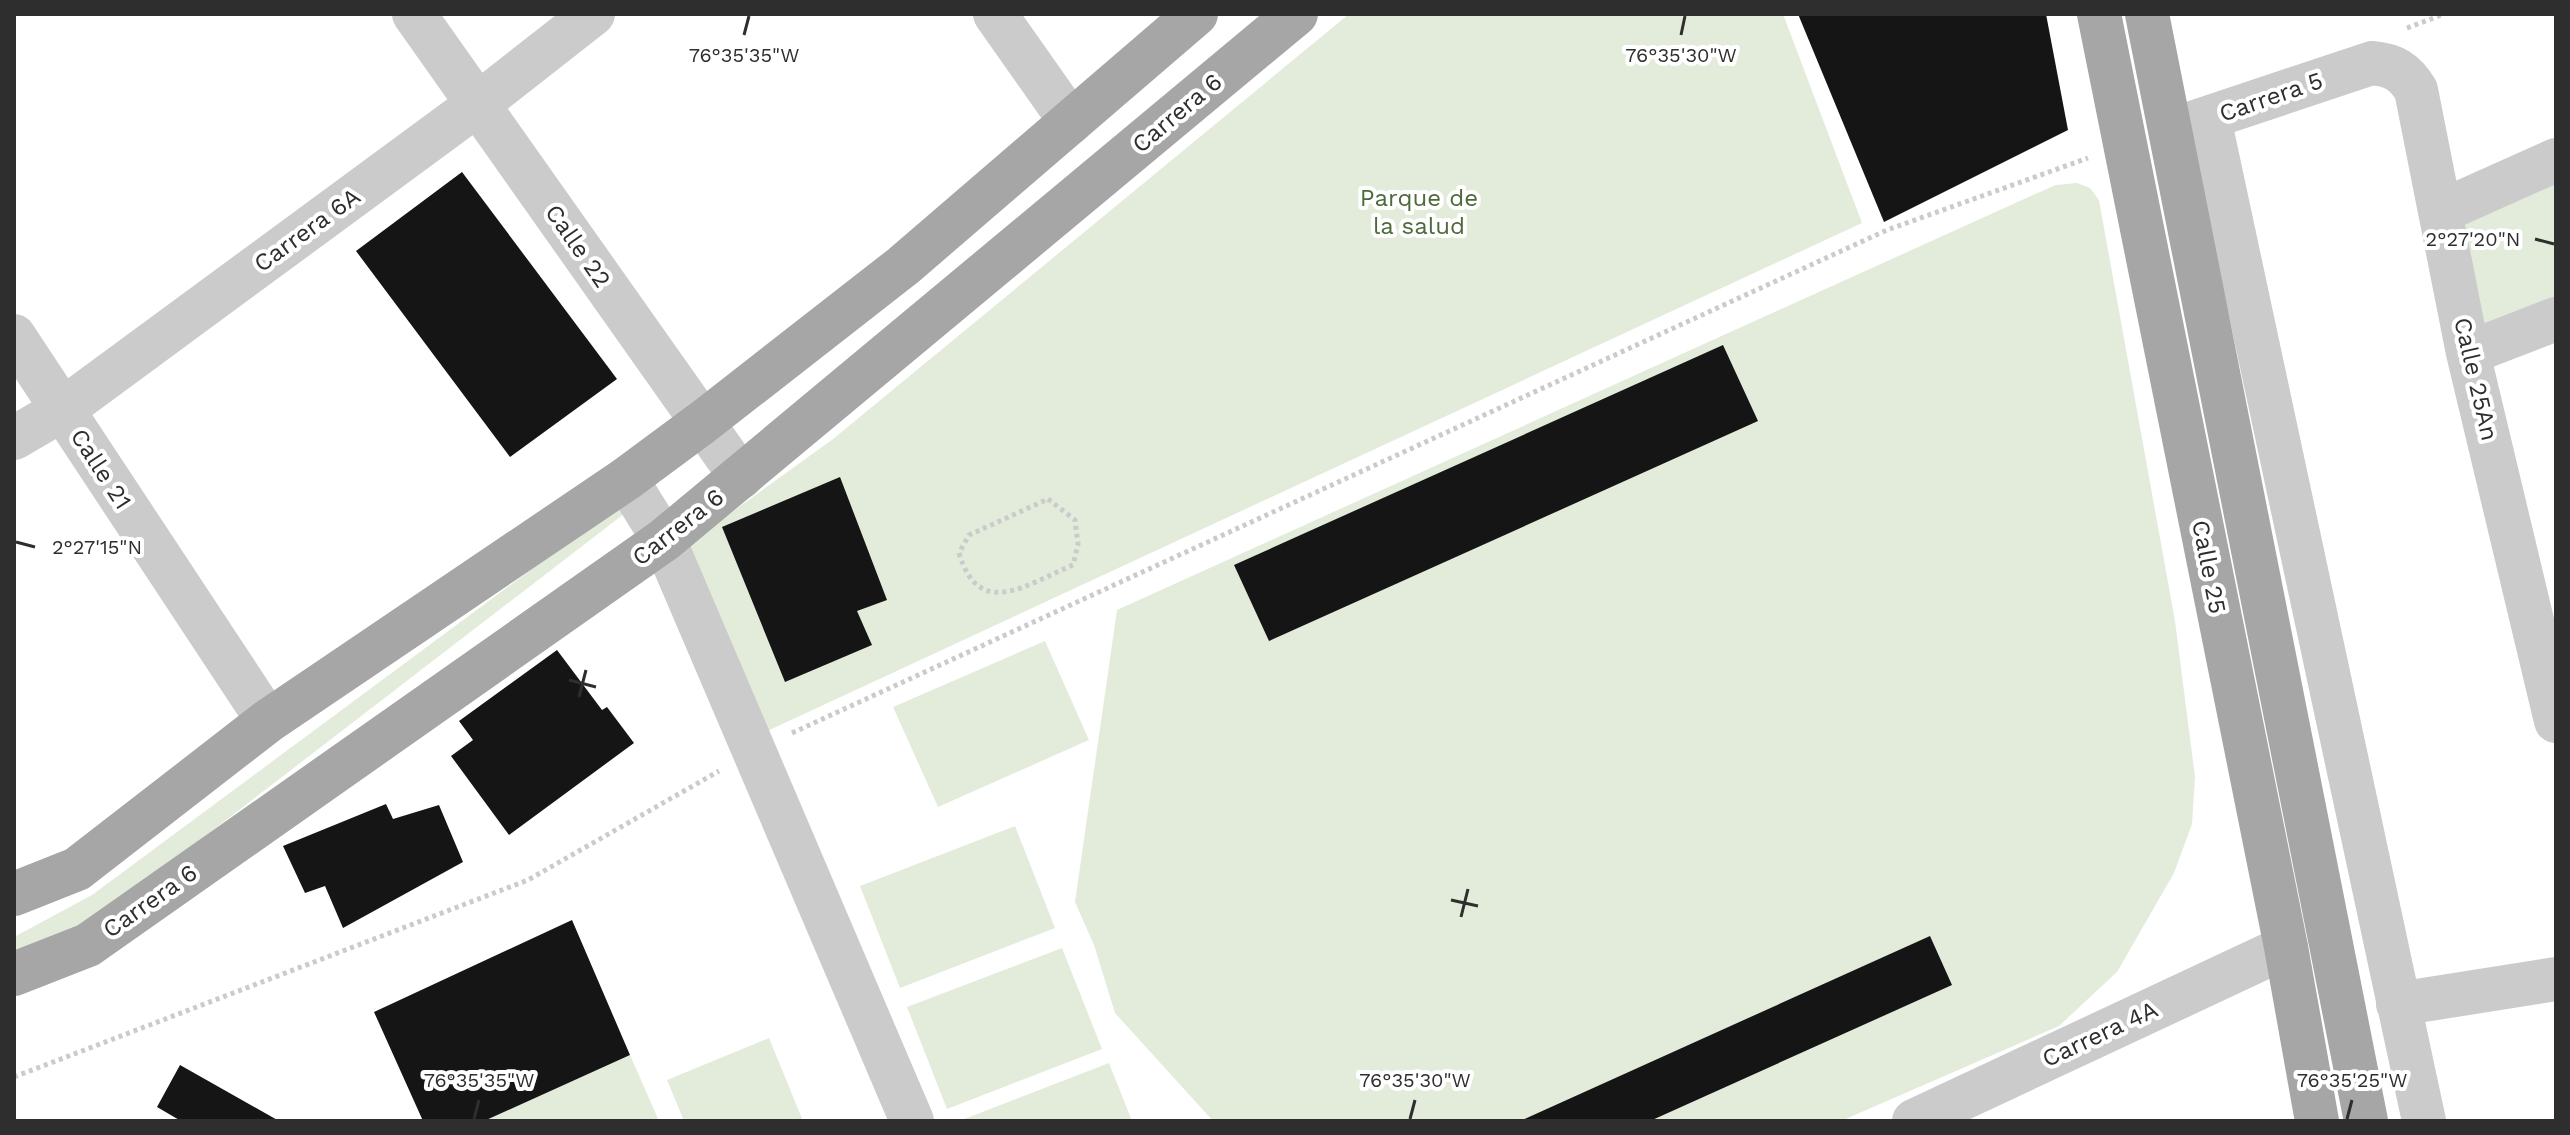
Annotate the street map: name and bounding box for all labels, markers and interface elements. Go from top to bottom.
text: 76°35'35"W [689,43,799,67]
text: 76°35'30"W [1625,43,1737,67]
street label: Carrera 5 [2216,66,2326,128]
street label: Carrera 6 [1126,67,1228,159]
street label: Carrera 6A [249,182,366,278]
park label: Parque de la salud [1360,184,1478,240]
street label: Calle 22 [539,199,617,293]
text: 2°27'20"N [2426,227,2520,251]
street label: Calle 25An [2448,315,2504,443]
street label: Calle 21 [65,424,137,514]
street label: Carrera 6 [627,483,729,571]
street label: Calle 25 [2186,518,2232,616]
text: 2°27'15"N [52,535,142,559]
street label: Carrera 6 [98,858,202,944]
street label: Carrera 4A [2038,995,2162,1073]
text: 76°35'35"W [424,1068,534,1092]
text: 76°35'30"W [1359,1068,1471,1092]
text: 76°35'25"W [2297,1068,2407,1092]

